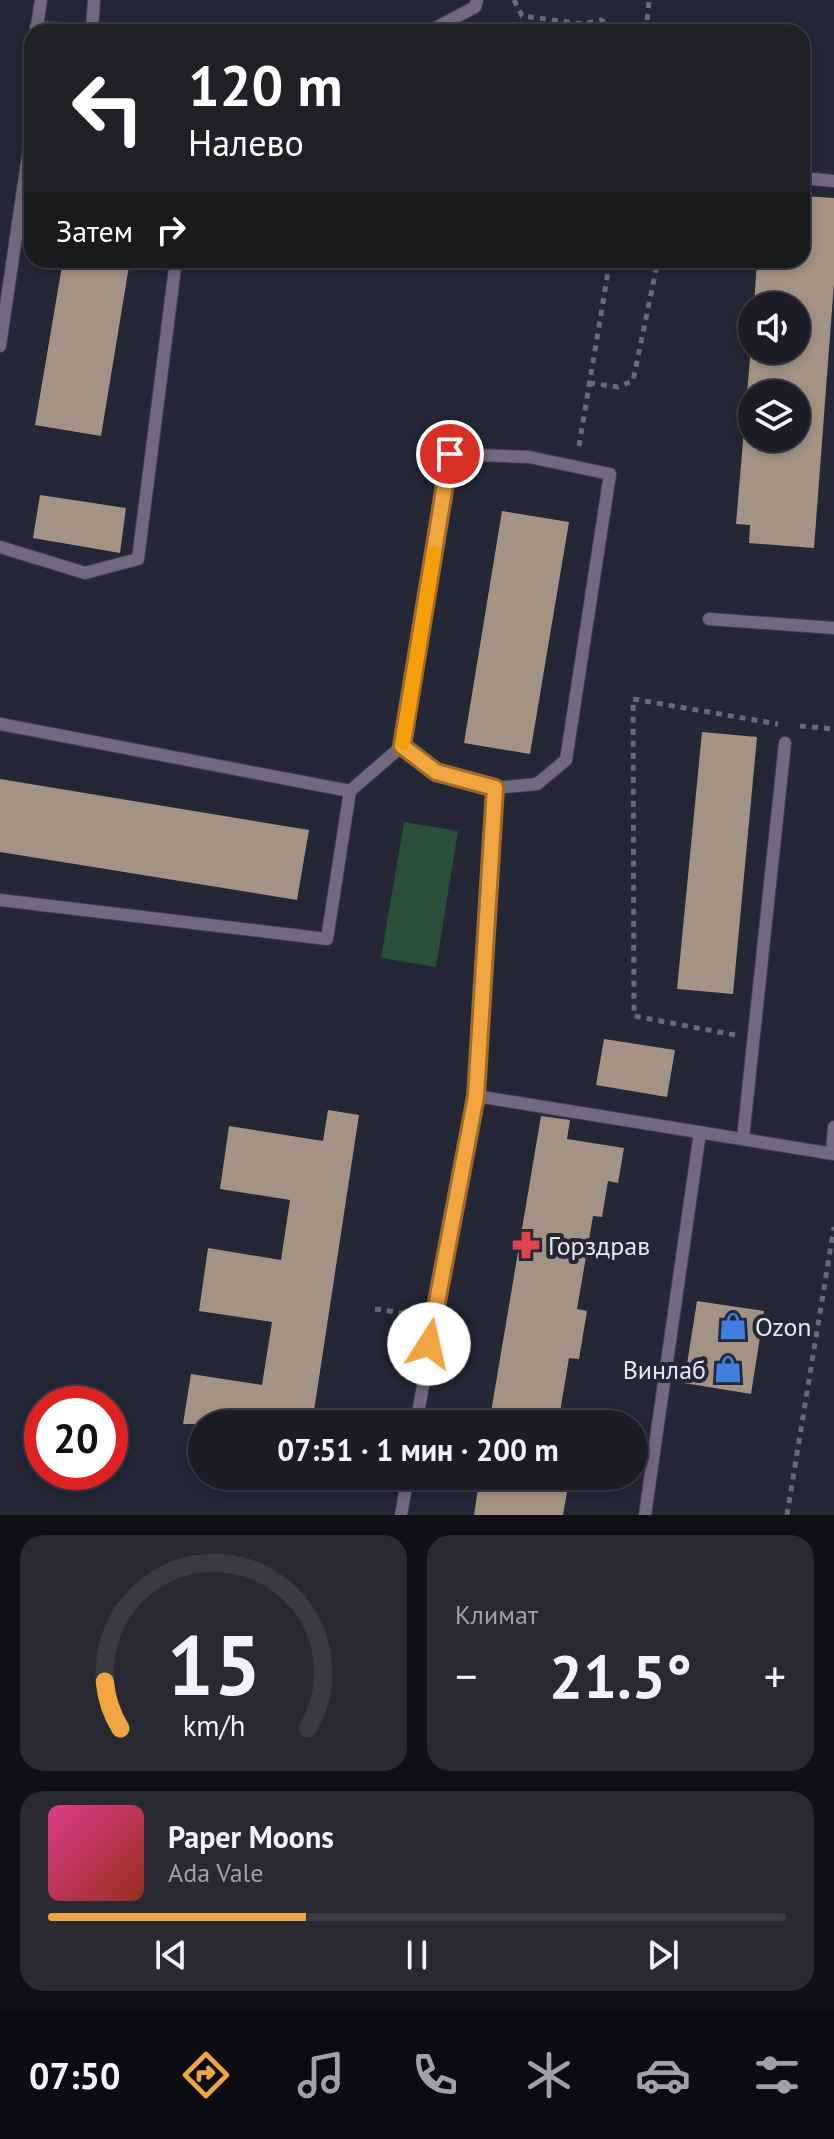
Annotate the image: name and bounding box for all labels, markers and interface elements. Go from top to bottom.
text: 120 m [188,49,343,121]
icon: left [56,56,160,160]
text: Налево [188,119,304,166]
icon: right [149,208,193,252]
text: Затем [56,211,133,250]
map controls [738,292,810,452]
button: sound [738,292,810,364]
button: layers [738,380,810,452]
pin [416,420,484,488]
icon: arrive [428,432,472,476]
place label: Горздрав [548,1229,650,1262]
pharmacy icon: Горздрав [511,1230,541,1260]
position arrow [387,1302,471,1386]
place label: Ozon [755,1310,812,1343]
shop icon: Ozon [718,1311,748,1341]
place label: Винлаб [623,1353,706,1386]
shop icon: Винлаб [713,1354,743,1384]
speed limit sign: 20 [24,1386,128,1490]
text: 07:51 · 1 мин · 200 m [277,1430,559,1469]
text: Климат [455,1598,538,1631]
text: 15 [166,1610,261,1718]
text: 21.5° [549,1637,692,1715]
text: − [455,1647,477,1704]
text: + [764,1647,786,1704]
text: km/h [182,1707,245,1744]
text: Paper Moons [168,1817,334,1856]
text: Ada Vale [168,1856,263,1889]
icon: previous [149,1933,193,1977]
icon: pause [395,1933,439,1977]
icon: next [641,1933,685,1977]
icon: directions [178,2047,234,2103]
icon: music [293,2047,349,2103]
icon: phone [407,2047,463,2103]
icon: climate [521,2047,577,2103]
icon: car [635,2047,691,2103]
icon: filters [749,2047,805,2103]
text: 07:50 [29,2052,120,2099]

